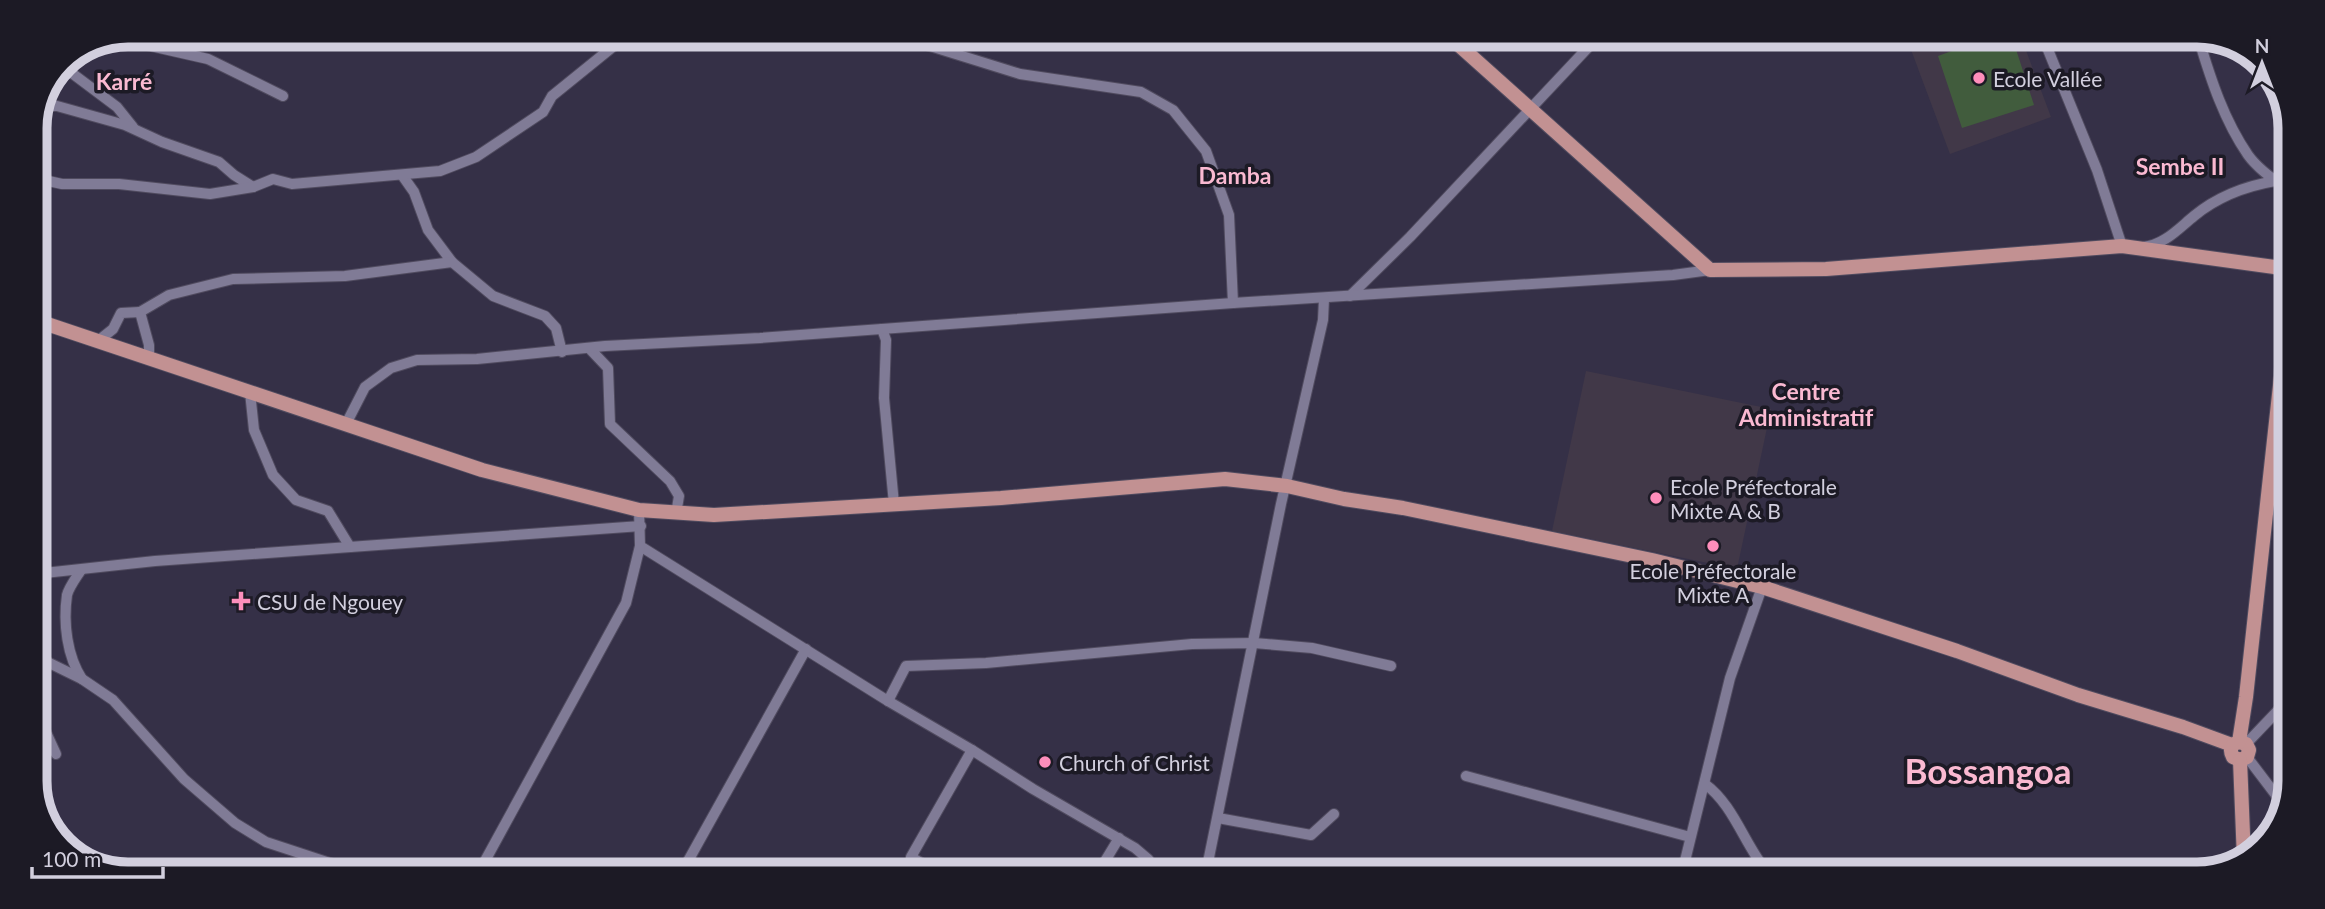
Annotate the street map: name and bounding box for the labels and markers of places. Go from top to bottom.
place label: Ecole Vallée [1993,66,2102,91]
marker: Ecole Vallée [1971,70,1987,86]
place label: Ecole Préfectorale Mixte A & B [1670,474,1837,523]
marker: Ecole Préfectorale Mixte A & B [1648,490,1664,506]
marker: Ecole Préfectorale Mixte A [1705,538,1721,554]
place label: Ecole Préfectorale Mixte A [1630,558,1796,607]
place label: CSU de Ngouey [257,589,403,614]
marker: CSU de Ngouey [231,591,251,611]
place label: Church of Christ [1059,750,1210,775]
marker: Church of Christ [1037,754,1053,770]

